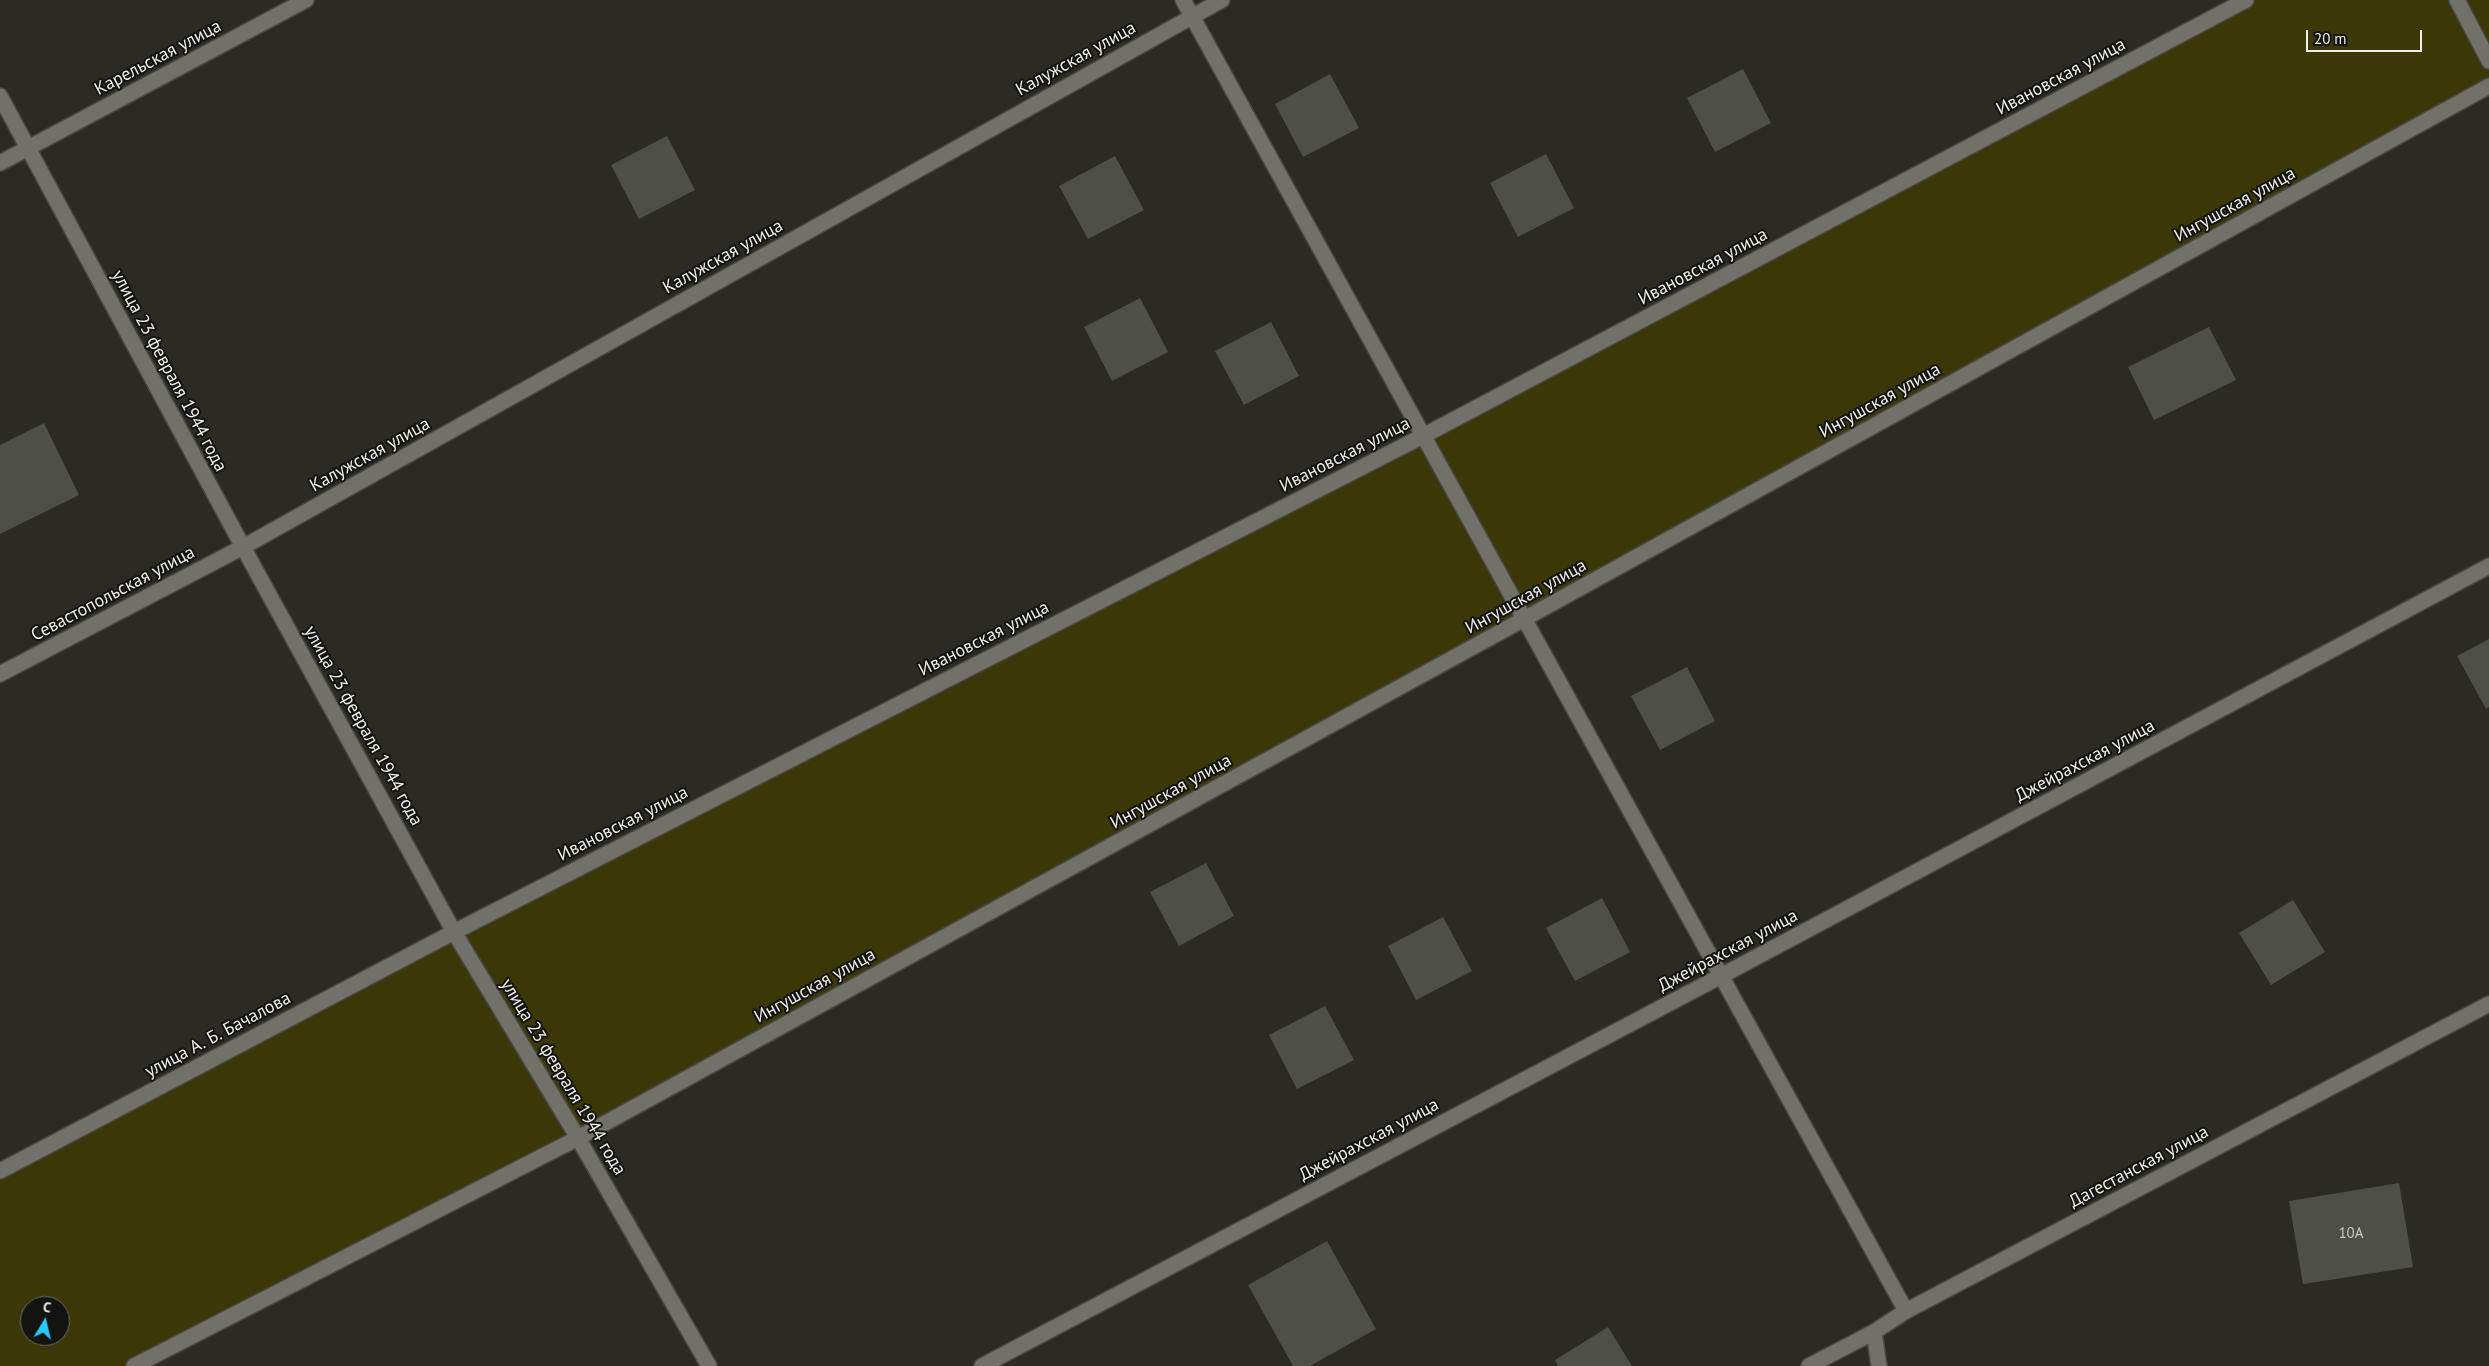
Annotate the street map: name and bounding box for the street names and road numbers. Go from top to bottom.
street label: Карельская улица [91,16,225,100]
street label: Калужская улица [1012,17,1140,101]
street label: Ивановская улица [1993,34,2129,120]
street label: Ингушская улица [2171,163,2299,247]
street label: Калужская улица [659,215,787,299]
street label: Ивановская улица [1635,224,1771,310]
street label: улица 23 февраля 1944 года [107,267,231,475]
street label: Ингушская улица [1816,359,1944,443]
street label: Калужская улица [306,413,434,497]
street label: Ивановская улица [1276,413,1414,497]
street label: Севастопольская улица [27,542,199,646]
street label: Ингушская улица [1462,555,1590,639]
street label: Ивановская улица [915,597,1053,681]
street label: улица 23 февраля 1944 года [299,622,427,830]
street label: Джейрахская улица [2011,715,2159,807]
street label: Ингушская улица [1107,750,1235,834]
street label: Ивановская улица [554,782,692,866]
street label: Джейрахская улица [1654,905,1802,997]
street label: Ингушская улица [751,944,879,1028]
street label: улица 23 февраля 1944 года [496,975,630,1179]
street label: улица А. Б. Бачалова [141,987,295,1083]
street label: Джейрахская улица [1295,1094,1443,1186]
street label: Дагестанская улица [2066,1121,2212,1213]

